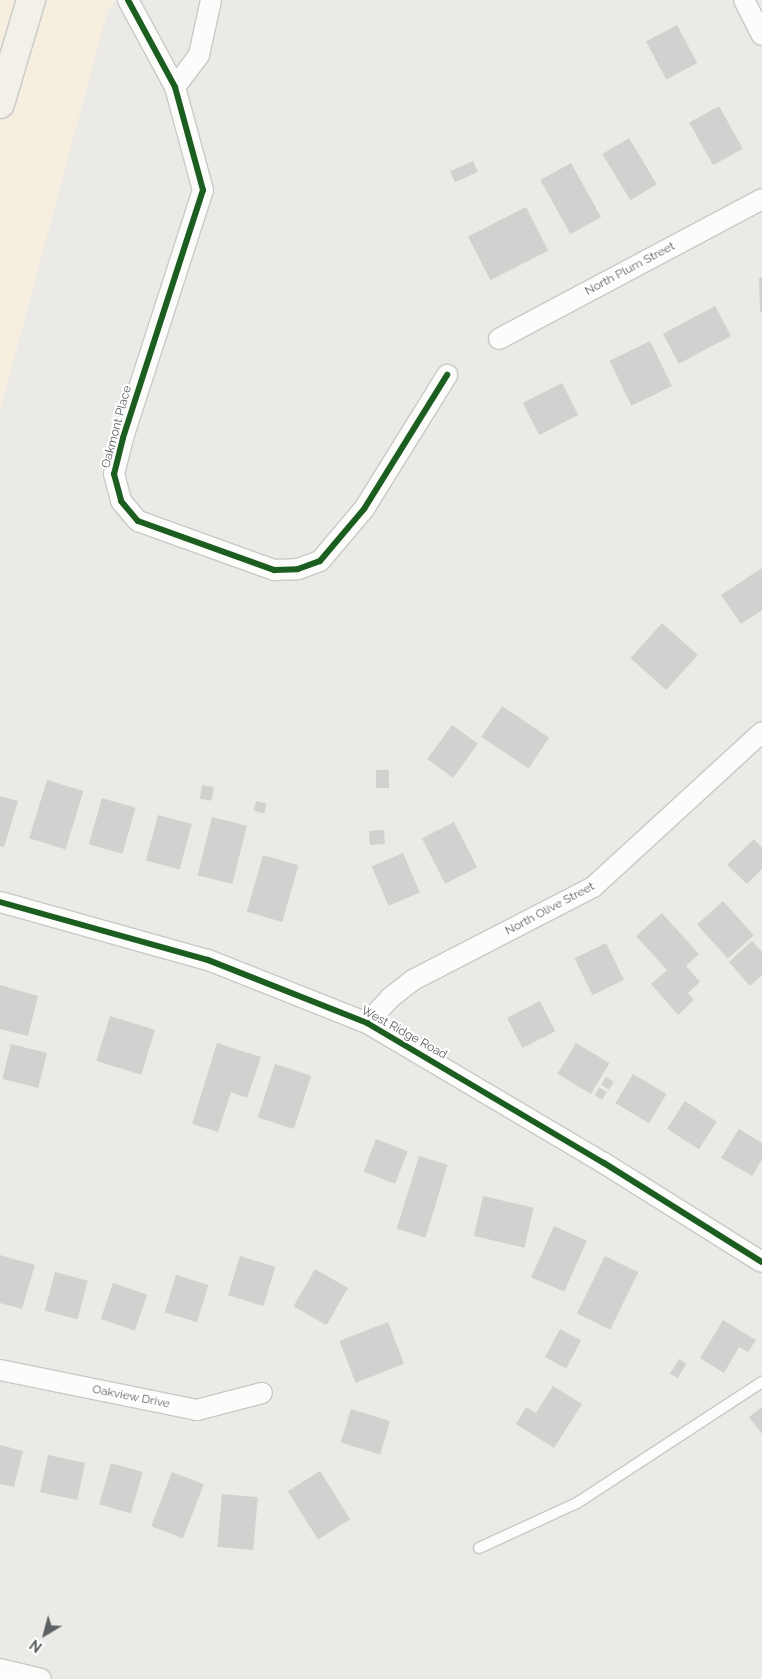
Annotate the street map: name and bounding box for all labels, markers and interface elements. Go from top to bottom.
street label: North Plum Street [583,239,677,299]
street label: Oakmont Place [99,384,135,470]
street label: North Olive Street [503,879,597,939]
street label: West Ridge Road [359,1003,449,1063]
street label: Oakview Drive [91,1382,171,1412]
north arrow [20,1609,70,1659]
text: N [27,1636,45,1656]

